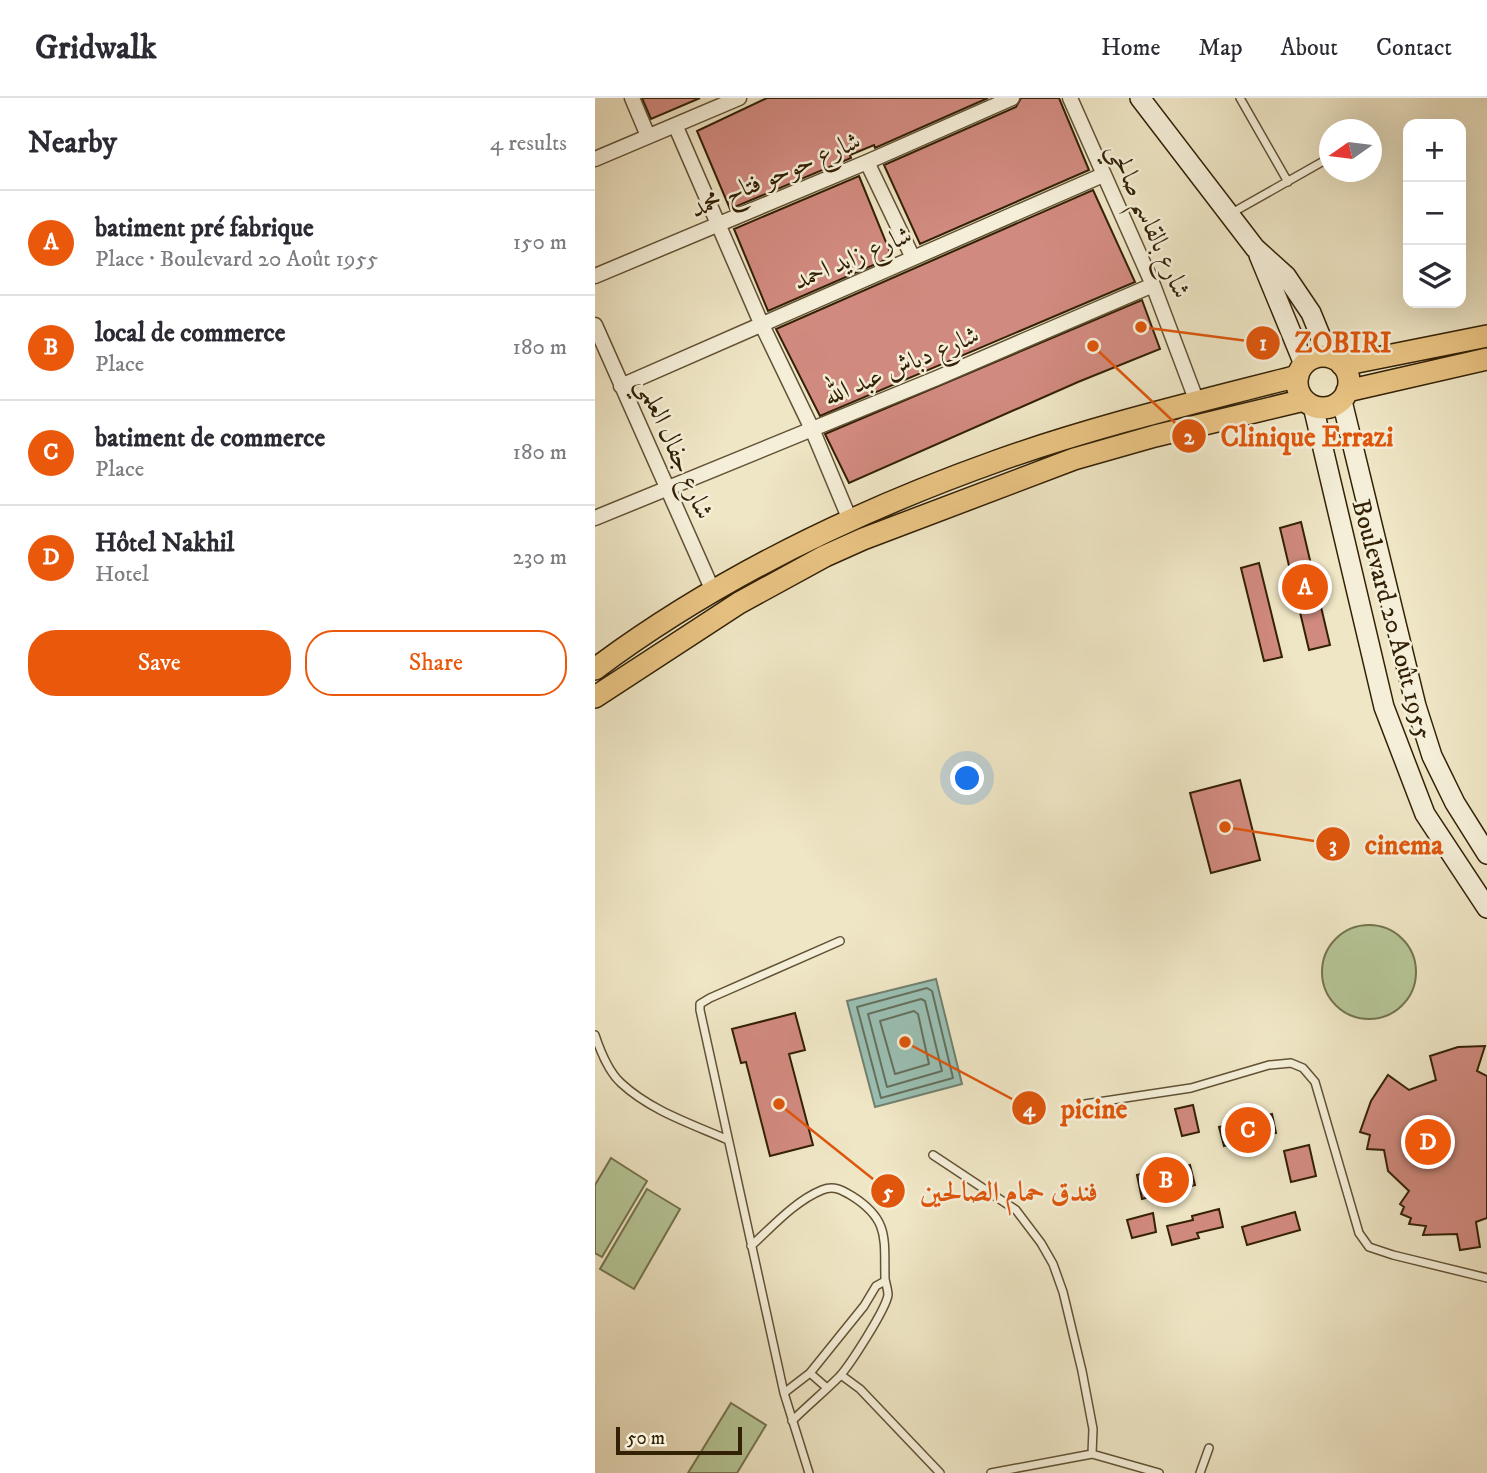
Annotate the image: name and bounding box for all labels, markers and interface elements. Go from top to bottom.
text: Gridwalk [35,28,157,69]
text: Home [1101,33,1160,63]
text: Map [1198,33,1243,63]
text: About [1281,33,1338,63]
text: Contact [1376,33,1452,63]
north arrow [1319,119,1382,182]
map controls [1403,119,1466,308]
button: + [1403,119,1466,182]
text: Nearby [28,125,117,162]
street label: شارع حوحو فتاح محمد [685,125,868,232]
text: 4 results [490,129,567,158]
street label: شارع بالقاسم صالحي [1092,138,1198,307]
button: − [1403,182,1466,245]
text: batiment pré fabrique [95,212,314,245]
street label: شارع زايد احمد [788,219,919,302]
text: A [44,228,58,257]
text: 150 m [513,228,567,257]
text: Place · Boulevard 20 Août 1955 [95,245,378,274]
button: layers [1403,245,1466,308]
street label: شارع دباش عبد الله [817,314,986,418]
text: local de commerce [95,317,285,350]
callout: ZOBIRI [1245,318,1405,367]
text: ZOBIRI [1295,326,1392,361]
text: 1 [1259,331,1267,357]
text: B [44,333,58,362]
text: 180 m [512,333,567,362]
text: Place [95,350,144,379]
street label: شارع جفال العلمي [622,373,721,528]
callout: Clinique Errazi [1172,412,1408,461]
text: Clinique Errazi [1221,420,1393,456]
text: batiment de commerce [95,422,325,455]
text: 2 [1184,425,1195,451]
text: C [43,438,59,467]
text: 180 m [512,438,567,467]
text: Place [95,455,144,484]
street label: Boulevard 20 Août 1955 [1344,496,1439,743]
text: Hôtel Nakhil [95,527,234,560]
text: D [42,543,60,572]
text: 230 m [513,543,567,572]
text: Hotel [95,560,149,589]
pin: A [1282,561,1328,613]
button: Save [28,630,291,696]
button: Share [305,630,567,696]
your location [950,761,984,795]
callout: cinema [1316,820,1457,869]
text: cinema [1365,828,1444,863]
text: 3 [1329,833,1337,859]
callout: picine [1012,1084,1141,1133]
text: picine [1060,1092,1128,1127]
text: 4 [1023,1097,1036,1123]
pin: C [1225,1104,1271,1156]
pin: D [1405,1116,1451,1168]
pin: B [1143,1154,1189,1206]
callout: فندق حمام الصالحين [871,1167,1112,1216]
text: فندق حمام الصالحين [920,1175,1098,1216]
text: 5 [882,1180,894,1206]
scale bar [616,1424,742,1456]
text: 50 m [627,1427,665,1450]

